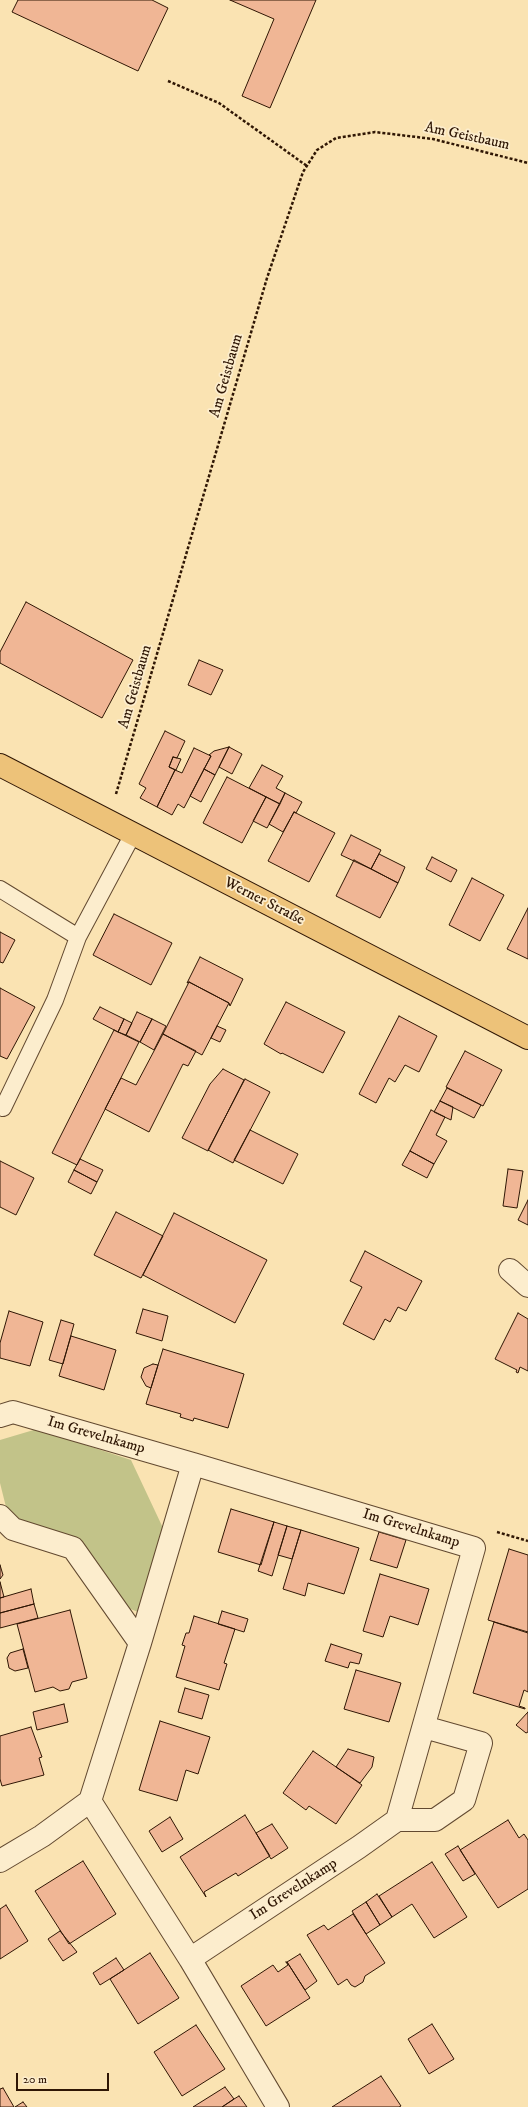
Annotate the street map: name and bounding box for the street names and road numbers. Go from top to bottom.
street label: Am Geistbaum [423,119,511,155]
street label: Am Geistbaum [206,332,248,420]
street label: Am Geistbaum [115,643,157,731]
street label: Werner Straße [221,874,307,930]
street label: Im Grevelnkamp [45,1413,147,1459]
street label: Im Grevelnkamp [360,1506,462,1552]
street label: Im Grevelnkamp [247,1855,341,1925]

